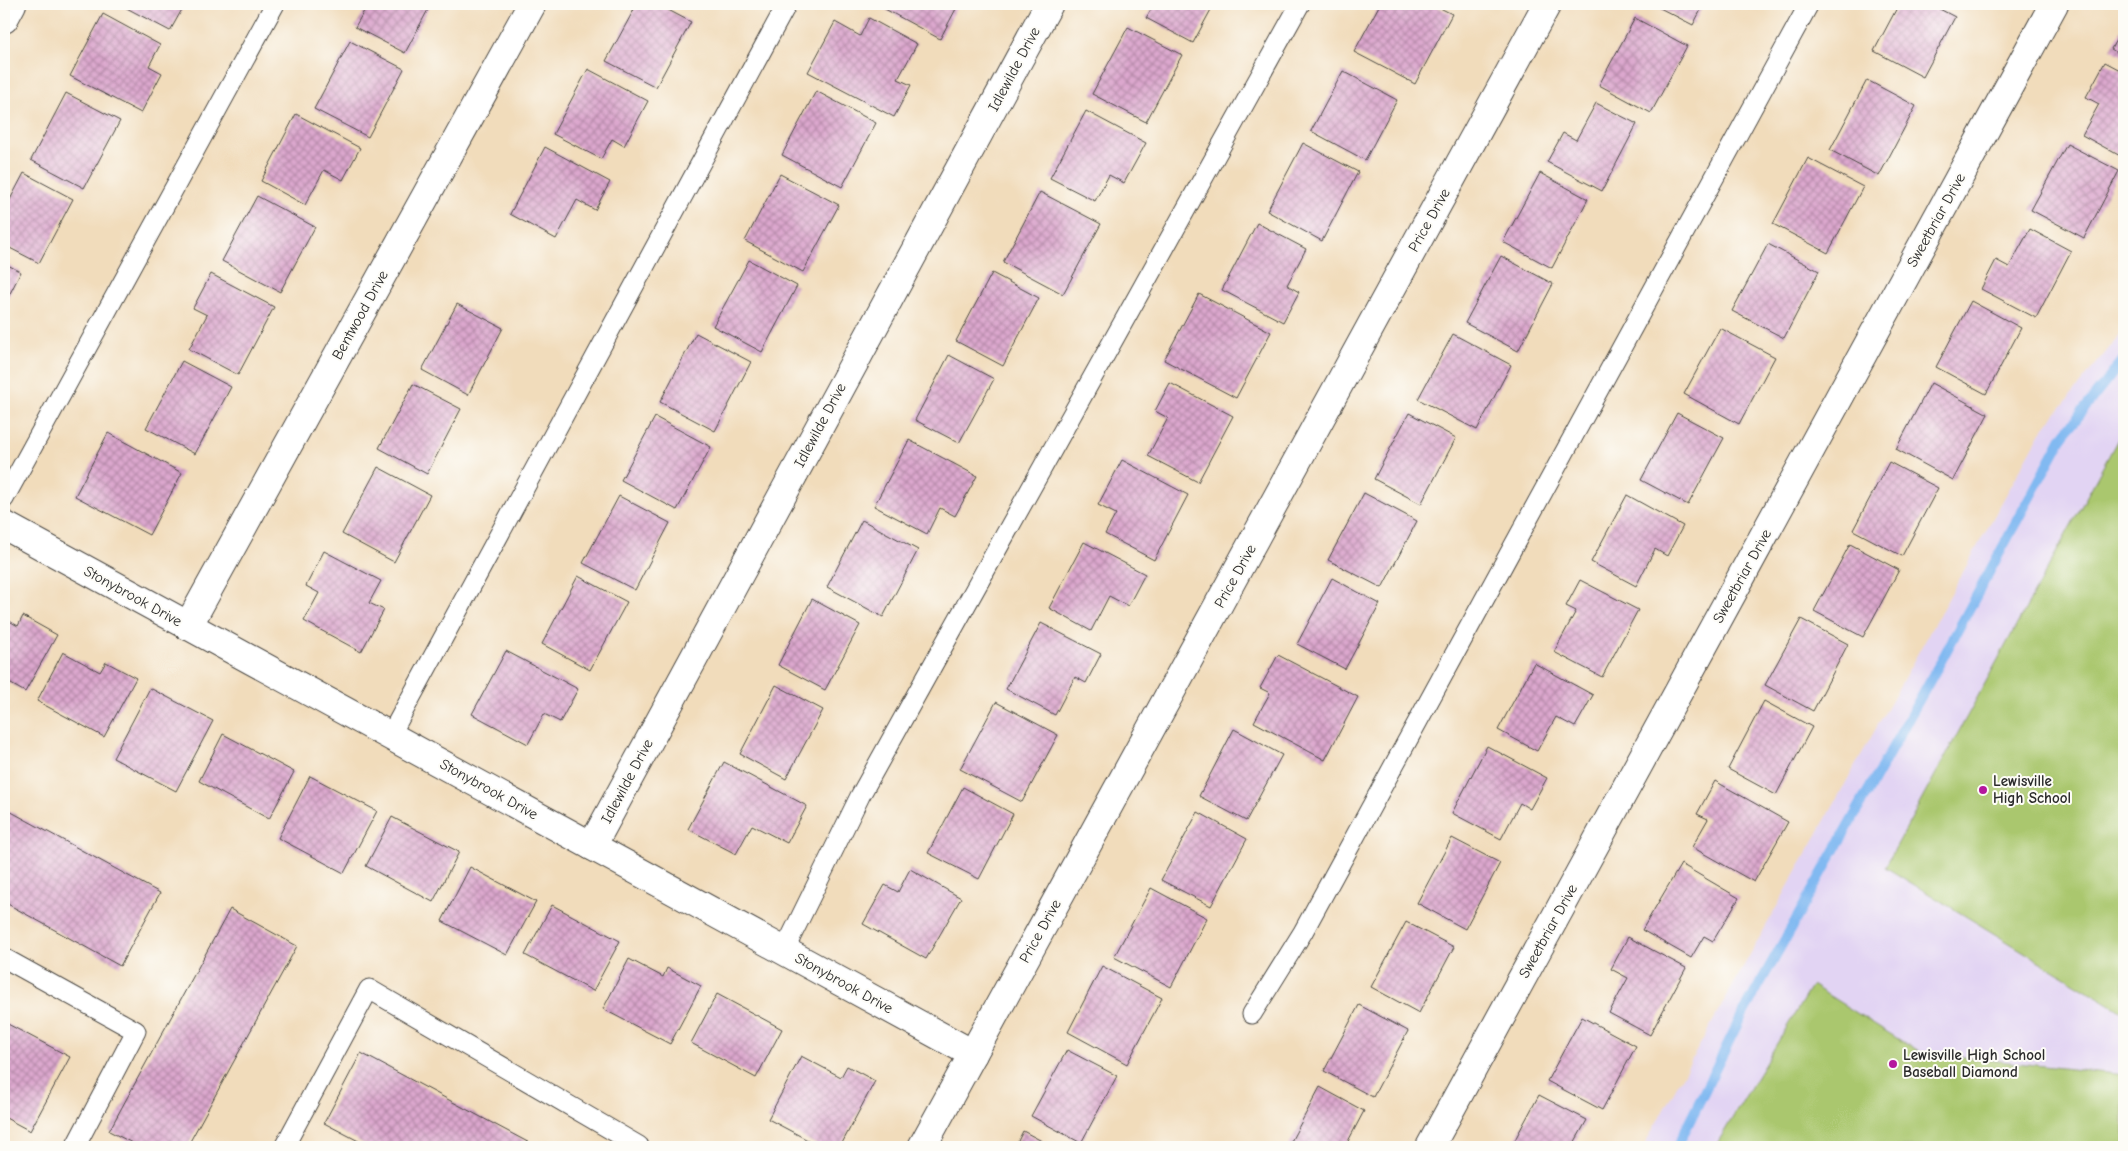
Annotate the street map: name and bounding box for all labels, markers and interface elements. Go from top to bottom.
street label: Idlewilde Drive [984,23,1044,114]
street label: Sweetbriar Drive [1903,169,1969,270]
street label: Price Drive [1404,185,1454,255]
street label: Bentwood Drive [328,267,392,363]
street label: Idlewilde Drive [790,379,850,470]
street label: Sweetbriar Drive [1709,525,1775,626]
street label: Price Drive [1210,541,1260,611]
street label: Stonybrook Drive [81,562,186,631]
street label: Idlewilde Drive [597,735,657,826]
street label: Stonybrook Drive [437,755,542,824]
place label: Lewisville High School [1993,772,2071,807]
marker: Lewisville High School [1977,784,1989,796]
street label: Sweetbriar Drive [1515,880,1581,981]
street label: Price Drive [1015,896,1065,966]
street label: Stonybrook Drive [792,949,897,1018]
place label: Lewisville High School Baseball Diamond [1903,1046,2045,1081]
marker: Lewisville High School Baseball Diamond [1887,1058,1899,1070]

